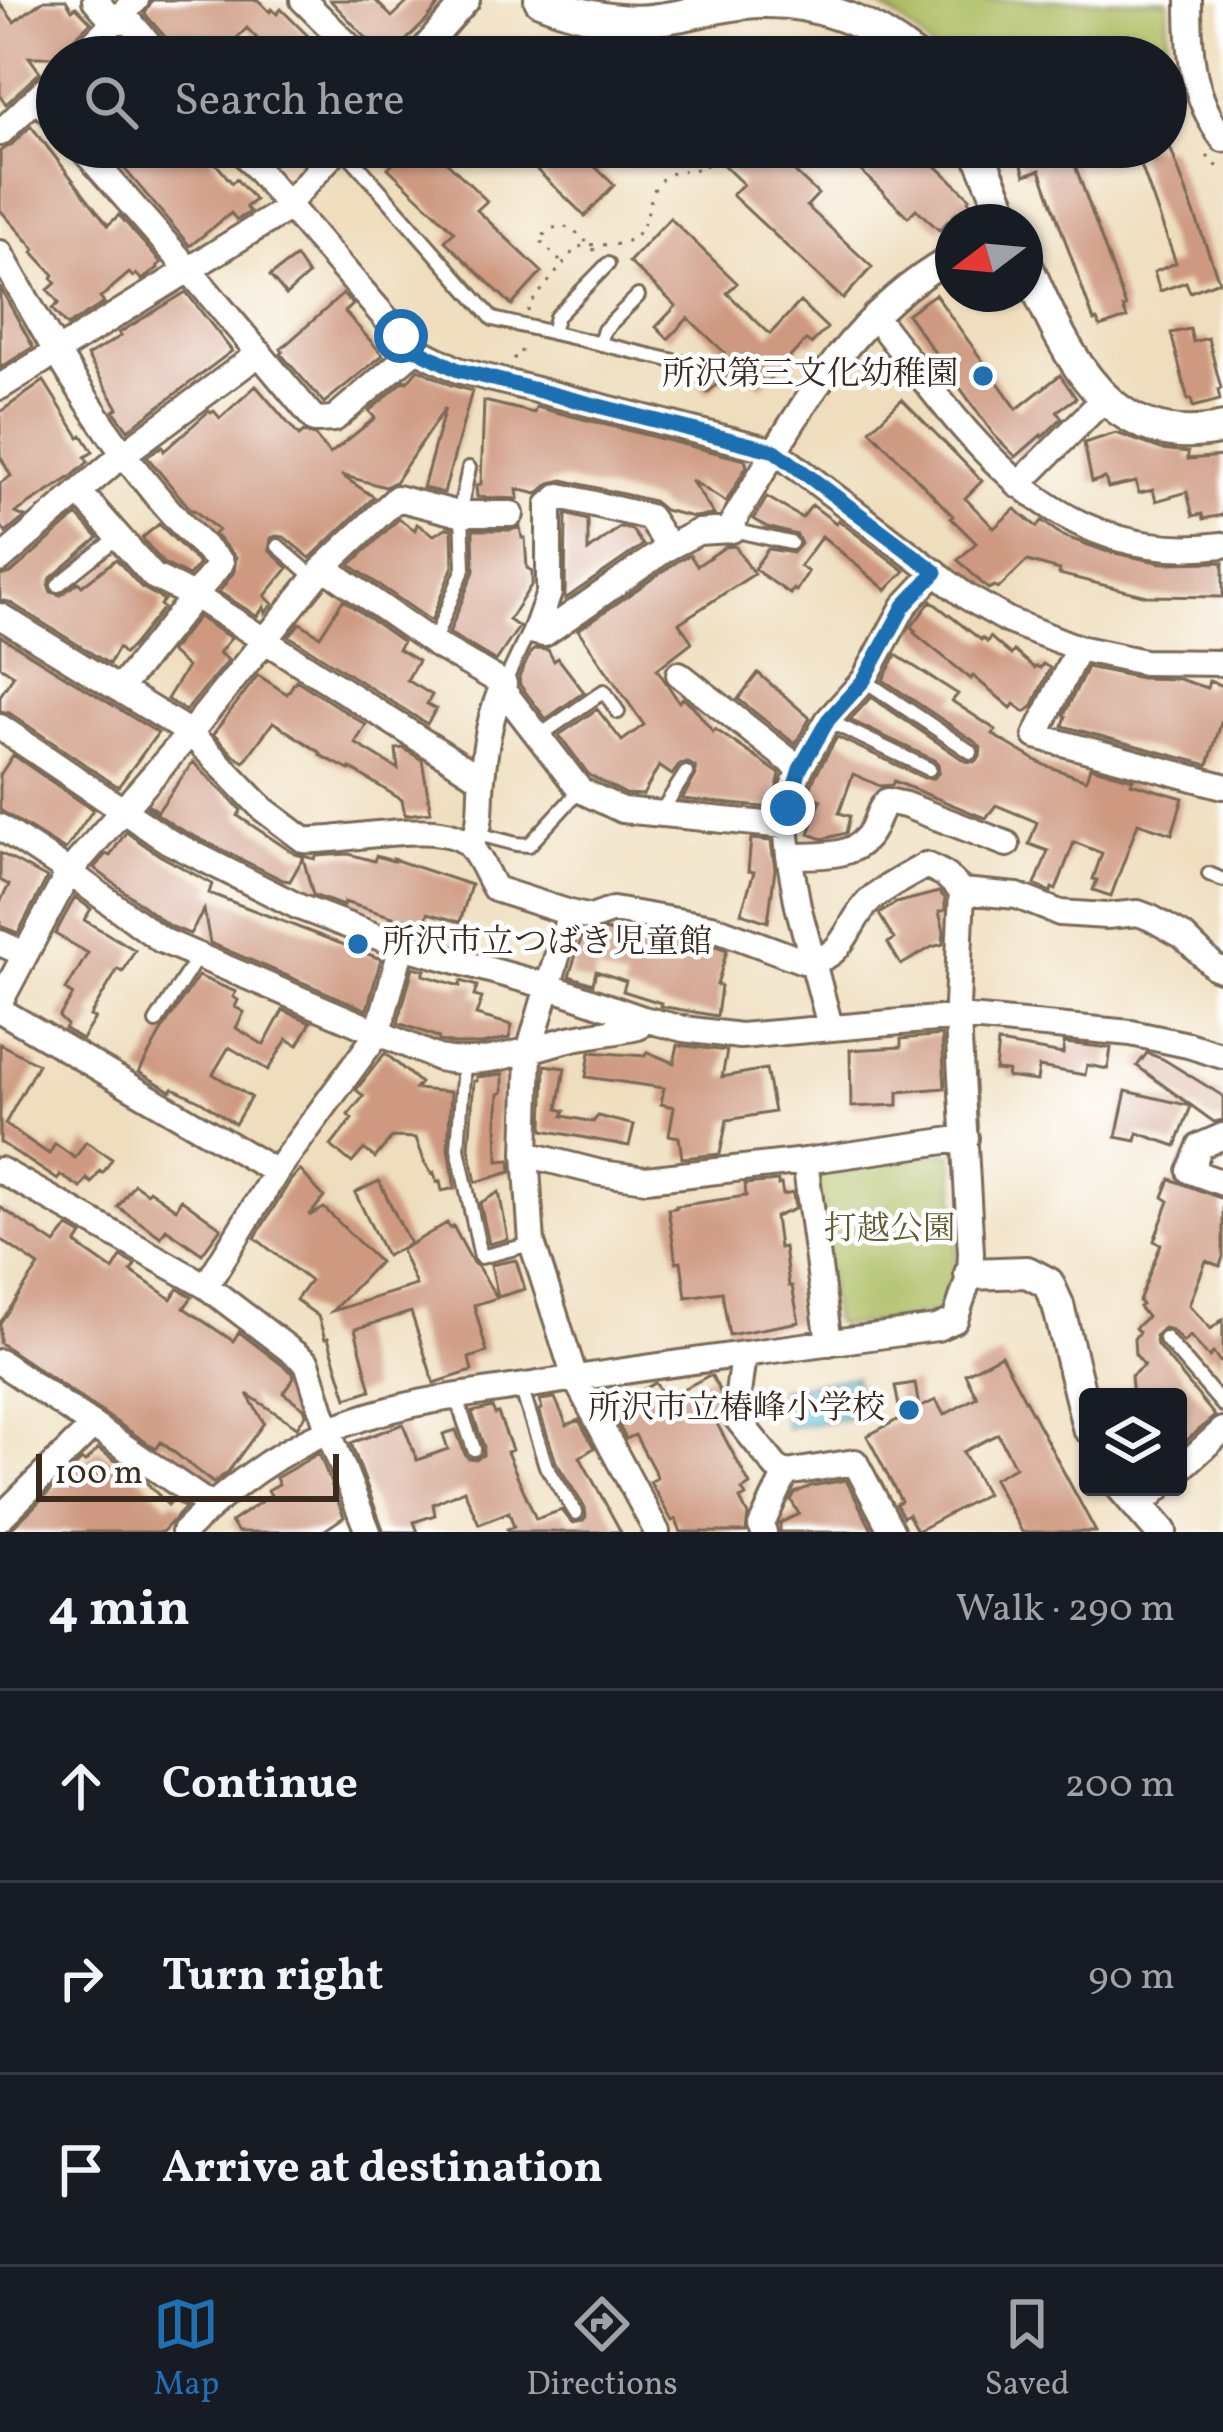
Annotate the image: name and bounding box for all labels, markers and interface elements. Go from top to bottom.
search box [36,36,1187,168]
icon: search [78,69,144,135]
text: Search here [174,71,405,134]
north arrow [935,204,1043,312]
route start [374,309,428,363]
place label: 所沢第三文化幼稚園 [662,353,959,399]
marker: 所沢第三文化幼稚園 [970,363,996,389]
route end [761,781,815,835]
place label: 所沢市立つばき児童館 [382,921,712,967]
marker: 所沢市立つばき児童館 [345,931,371,957]
park label: 打越公園 [824,1208,956,1254]
place label: 所沢市立椿峰小学校 [588,1387,885,1433]
map controls [1079,1388,1187,1496]
button: layers [1079,1388,1187,1496]
marker: 所沢市立椿峰小学校 [896,1397,922,1423]
scale bar [36,1448,339,1501]
text: 100 m [54,1452,143,1498]
text: 4 min [48,1575,190,1646]
text: Walk · 290 m [956,1583,1175,1637]
icon: ahead [48,1753,114,1819]
text: Continue [162,1754,358,1817]
text: 200 m [1064,1759,1175,1813]
icon: right [48,1945,114,2011]
text: Turn right [162,1946,383,2009]
text: 90 m [1088,1951,1175,2005]
icon: arrive [48,2137,114,2203]
text: Arrive at destination [162,2138,603,2201]
tab: Map [153,2291,220,2409]
tab: Directions [526,2291,678,2409]
tab: Saved [985,2291,1070,2409]

